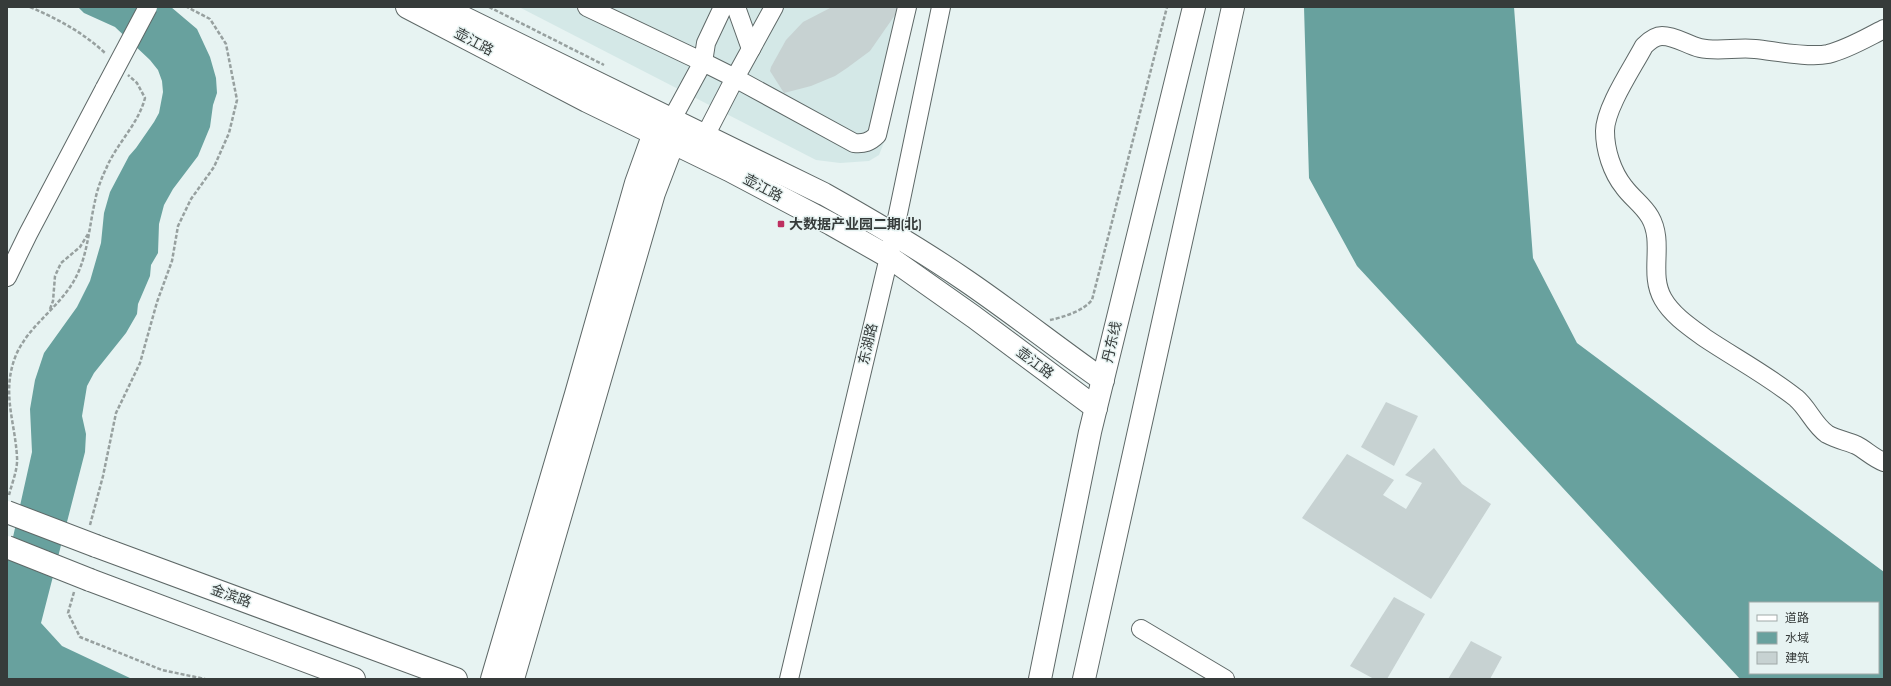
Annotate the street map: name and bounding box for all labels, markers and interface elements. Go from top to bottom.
street label: 壶江路 [451,25,497,59]
street label: 壶江路 [740,171,786,205]
place label: 大数据产业园二期(北) [789,216,921,233]
marker: 大数据产业园二期(北) [776,219,786,229]
street label: 丹东线 [1099,320,1125,364]
street label: 东湖路 [855,322,881,366]
street label: 壶江路 [1013,344,1057,382]
street label: 金滨路 [208,581,254,611]
legend [1749,602,1879,674]
text: 道路 [1785,611,1809,626]
text: 水域 [1785,631,1809,646]
text: 建筑 [1785,651,1809,666]

